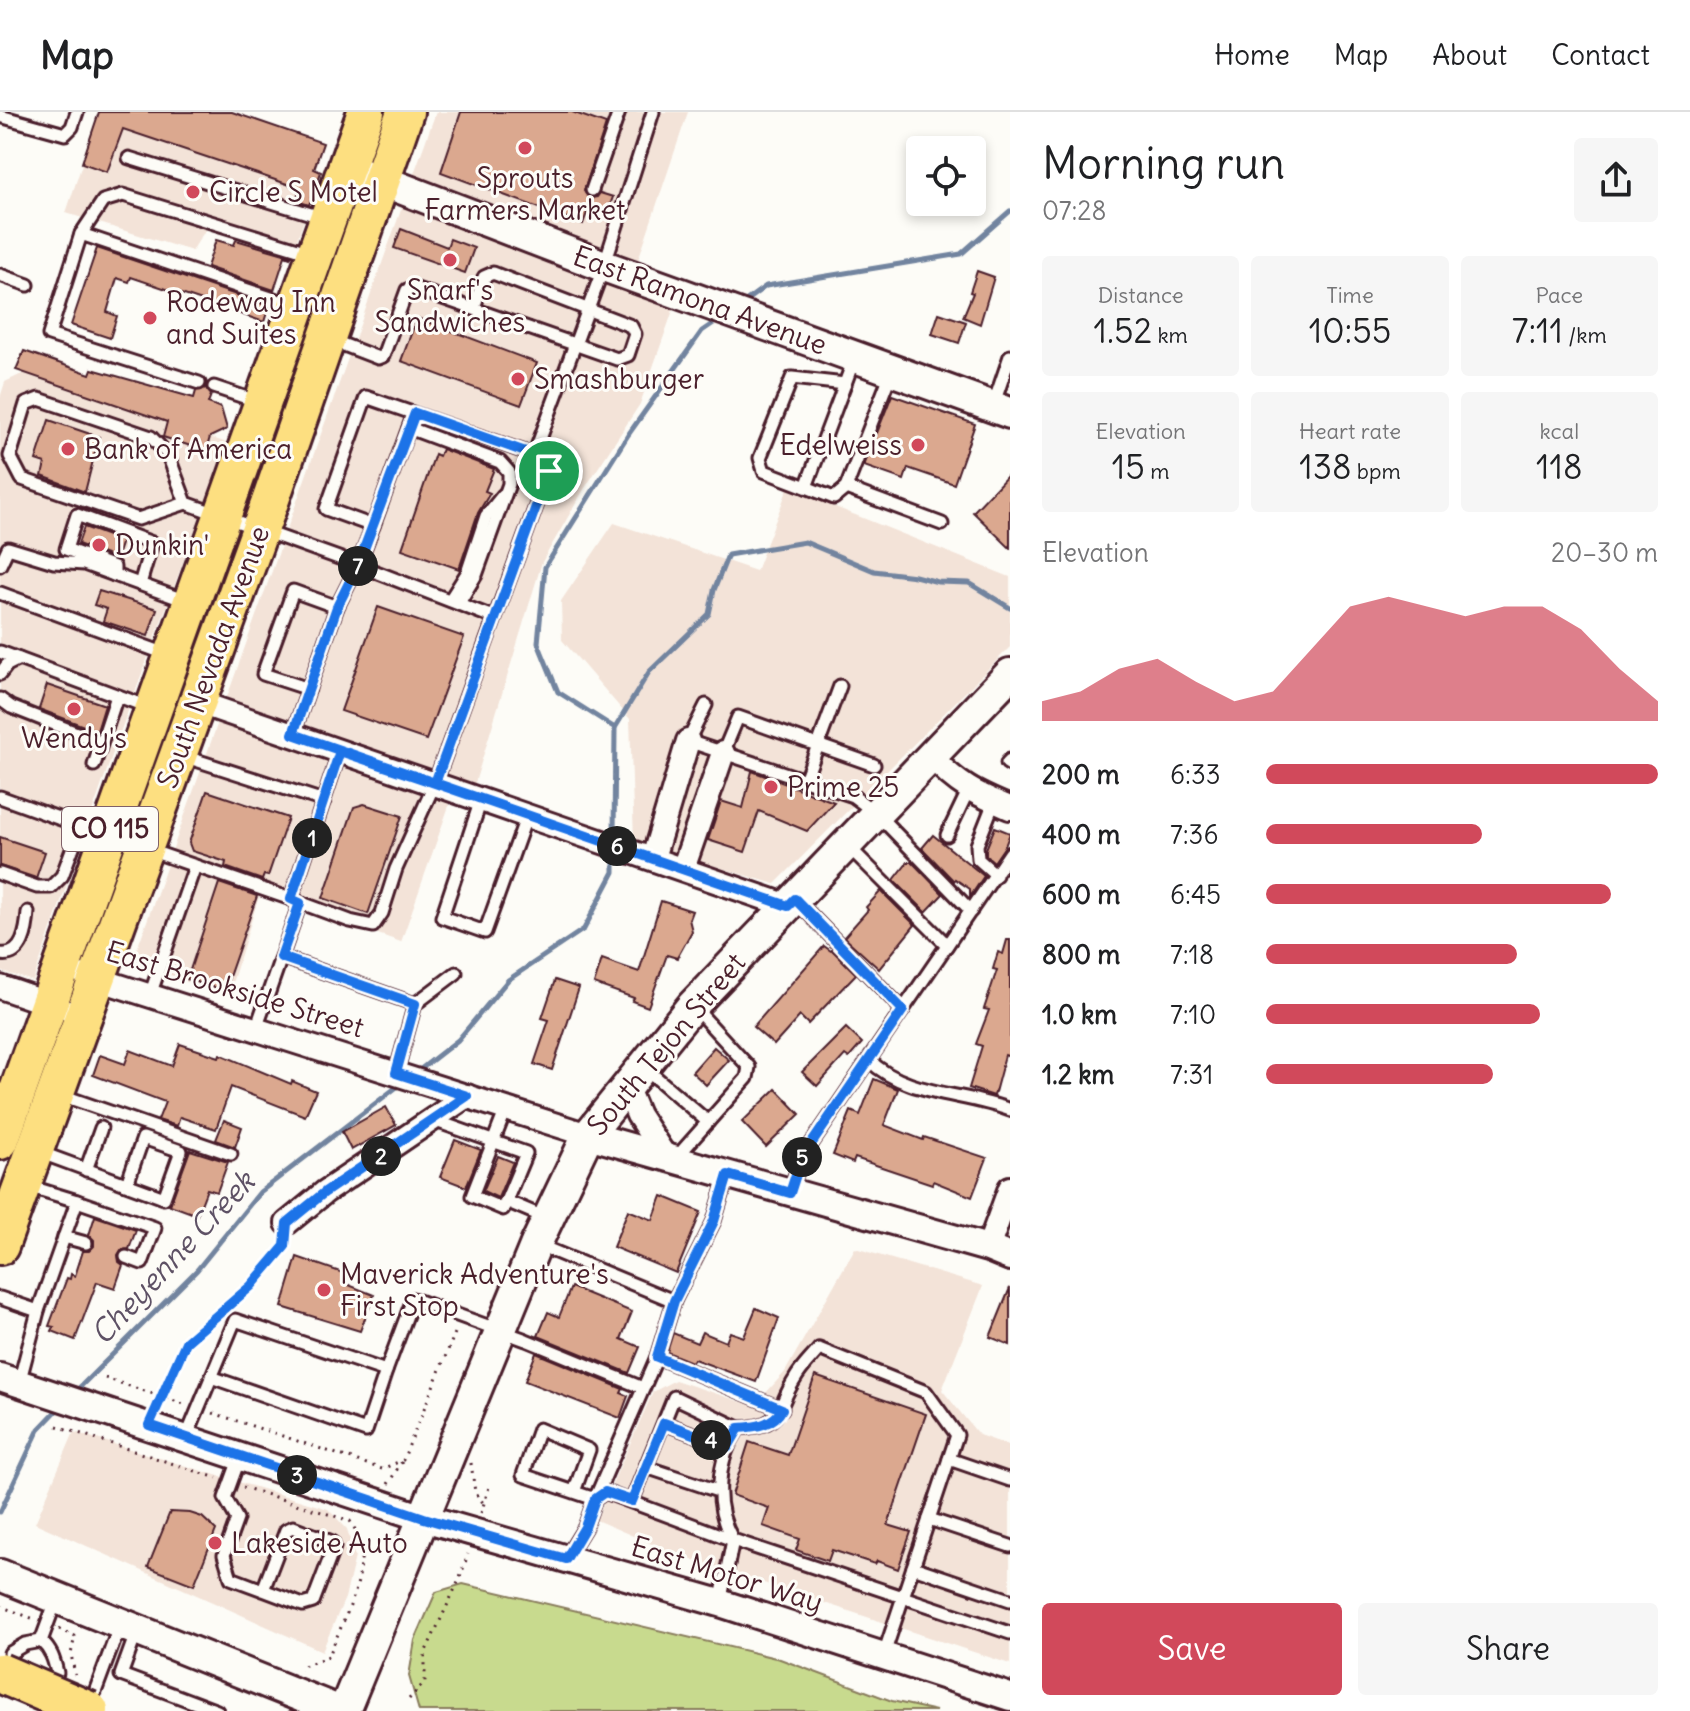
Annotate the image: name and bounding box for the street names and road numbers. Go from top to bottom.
street label: East Ramona Avenue [568,237,832,363]
street label: South Nevada Avenue [149,521,277,793]
road number: CO 115 [62,807,158,851]
street label: East Brookside Street [102,933,368,1045]
street label: South Tejon Street [579,945,753,1143]
street label: East Motor Way [627,1528,827,1620]

